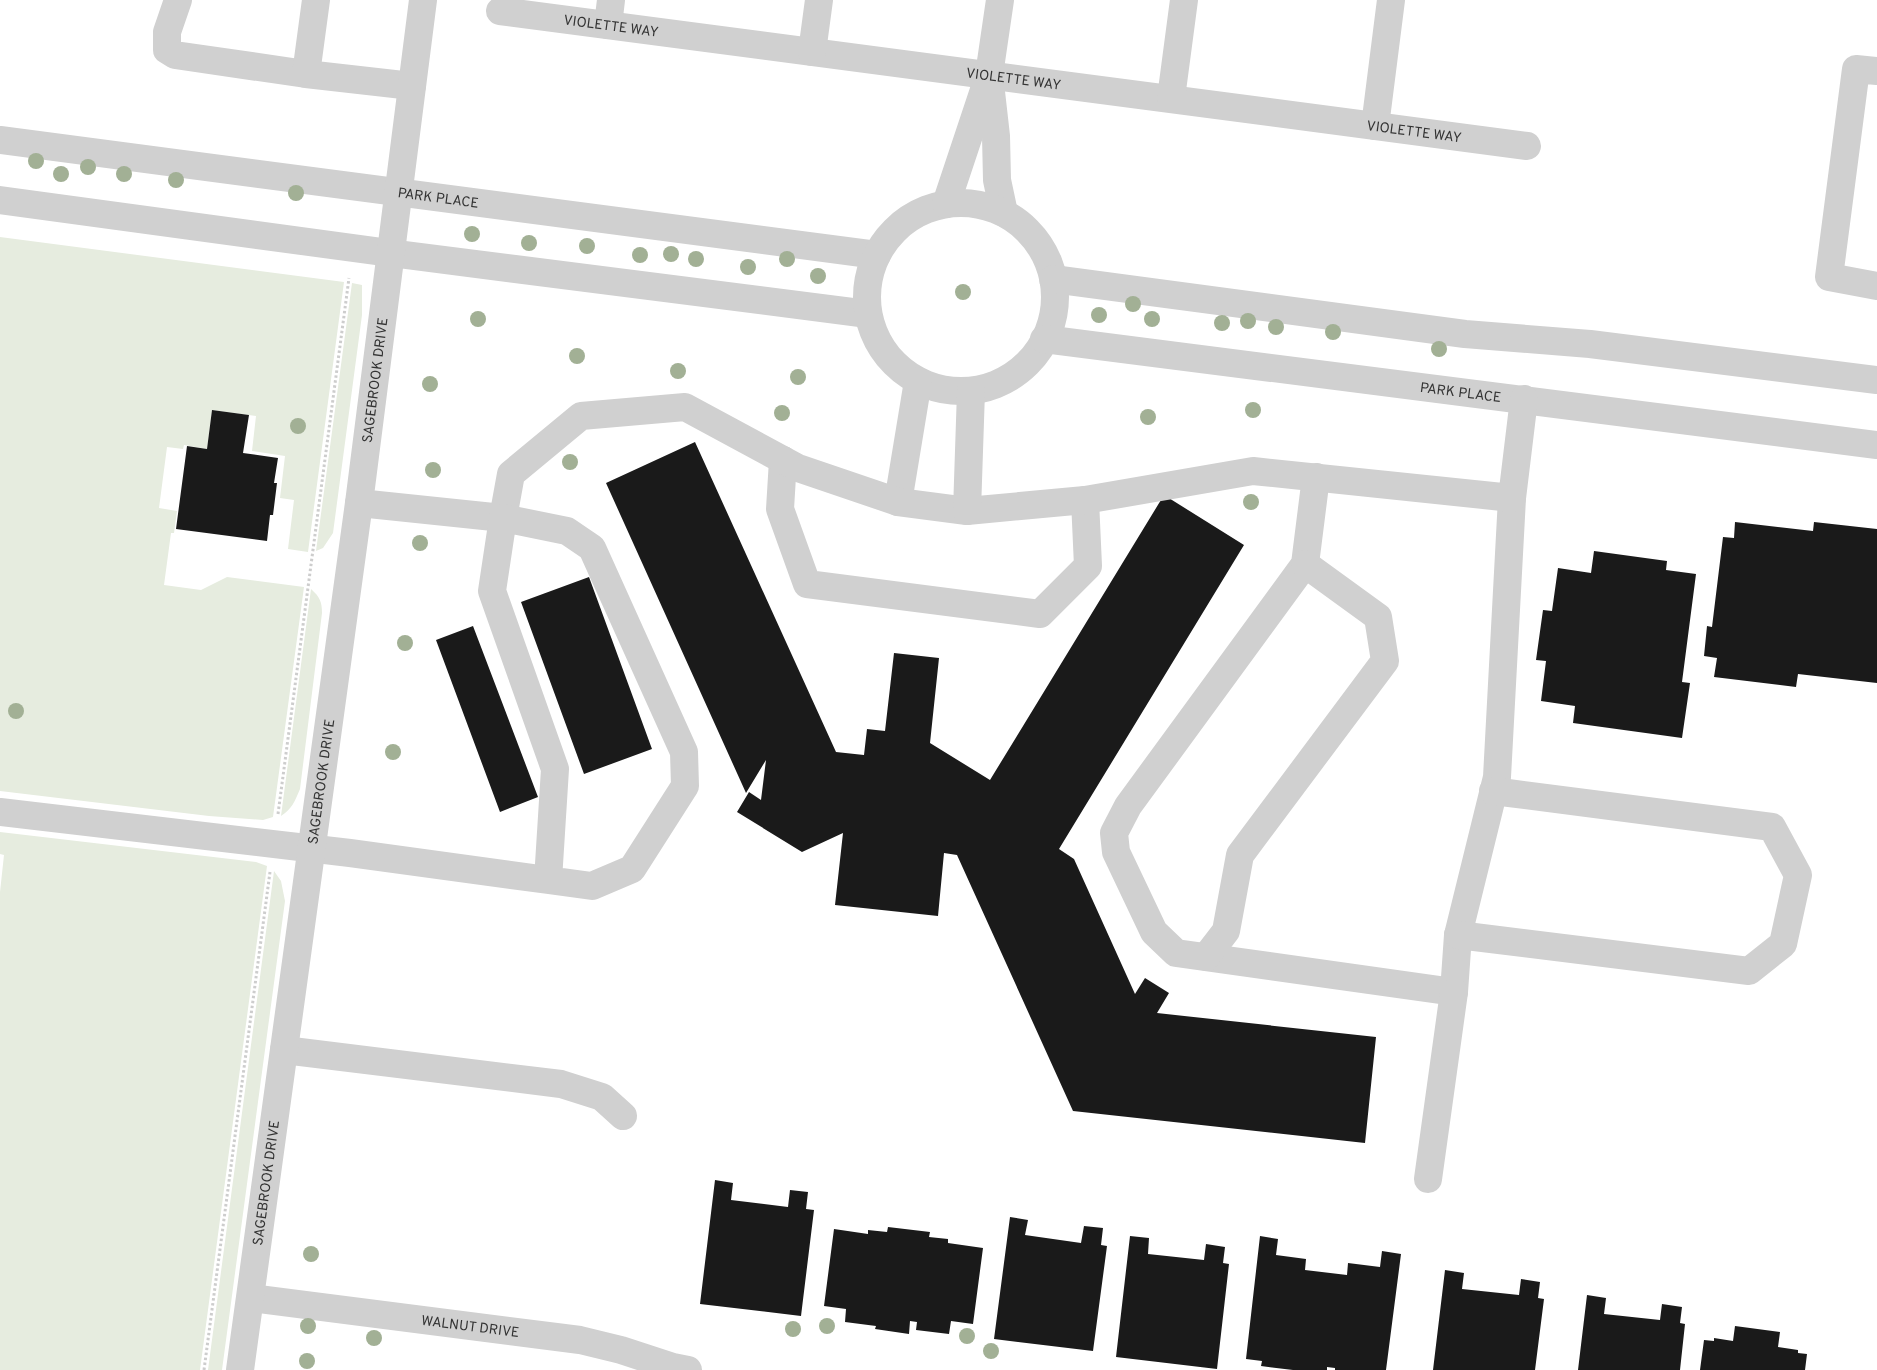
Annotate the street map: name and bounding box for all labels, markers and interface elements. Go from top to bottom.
street label: VIOLETTE WAY [562,12,659,42]
street label: VIOLETTE WAY [965,65,1062,95]
street label: VIOLETTE WAY [1365,118,1462,147]
street label: PARK PLACE [396,185,480,213]
street label: SAGEBROOK DRIVE [360,317,393,444]
street label: PARK PLACE [1419,380,1502,407]
street label: SAGEBROOK DRIVE [305,718,339,845]
street label: SAGEBROOK DRIVE [250,1119,284,1247]
street label: WALNUT DRIVE [420,1313,520,1342]

